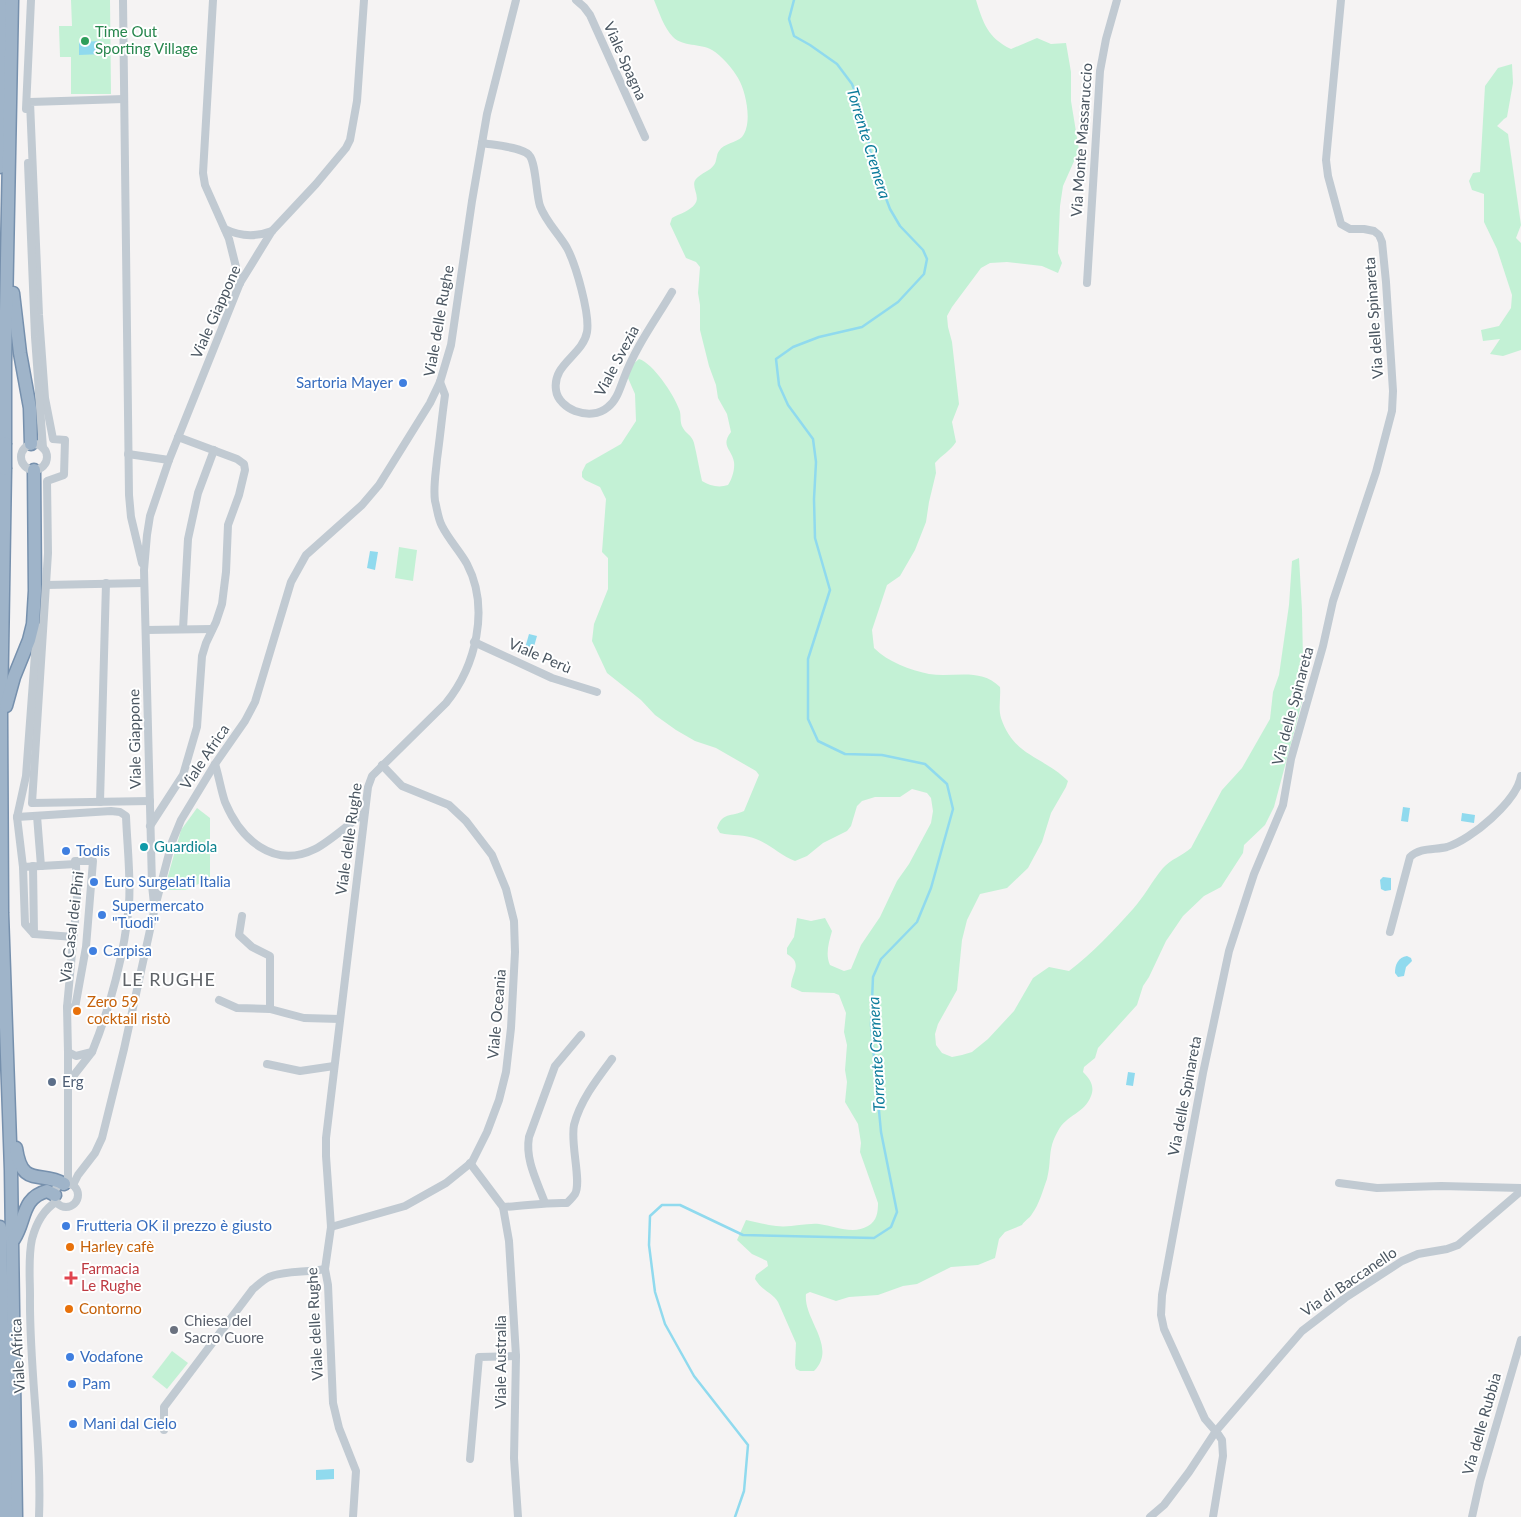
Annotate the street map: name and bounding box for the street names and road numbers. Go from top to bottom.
street label: Viale Spagna [601,19,651,103]
street label: Via Monte Massaruccio [1067,62,1095,218]
street label: Via delle Spinareta [1360,257,1386,379]
street label: Viale Giappone [187,262,244,361]
street label: Viale delle Rughe [419,263,457,378]
street label: Viale Svezia [590,322,642,399]
street label: Viale Perù [506,634,575,676]
street label: Via delle Spinareta [1268,645,1316,767]
street label: Viale Giappone [124,689,144,789]
street label: Viale Africa [176,720,233,792]
street label: Viale delle Rughe [331,781,365,896]
street label: Via Casal dei Pini [55,870,87,984]
street label: Viale Oceania [483,968,509,1060]
street label: Via delle Spinareta [1164,1034,1204,1157]
street label: Via di Baccanello [1297,1243,1400,1320]
street label: Viale delle Rughe [302,1267,326,1381]
street label: Viale Australia [491,1315,509,1409]
street label: Viale Africa [6,1318,28,1394]
street label: Via delle Rubbia [1458,1371,1504,1477]

